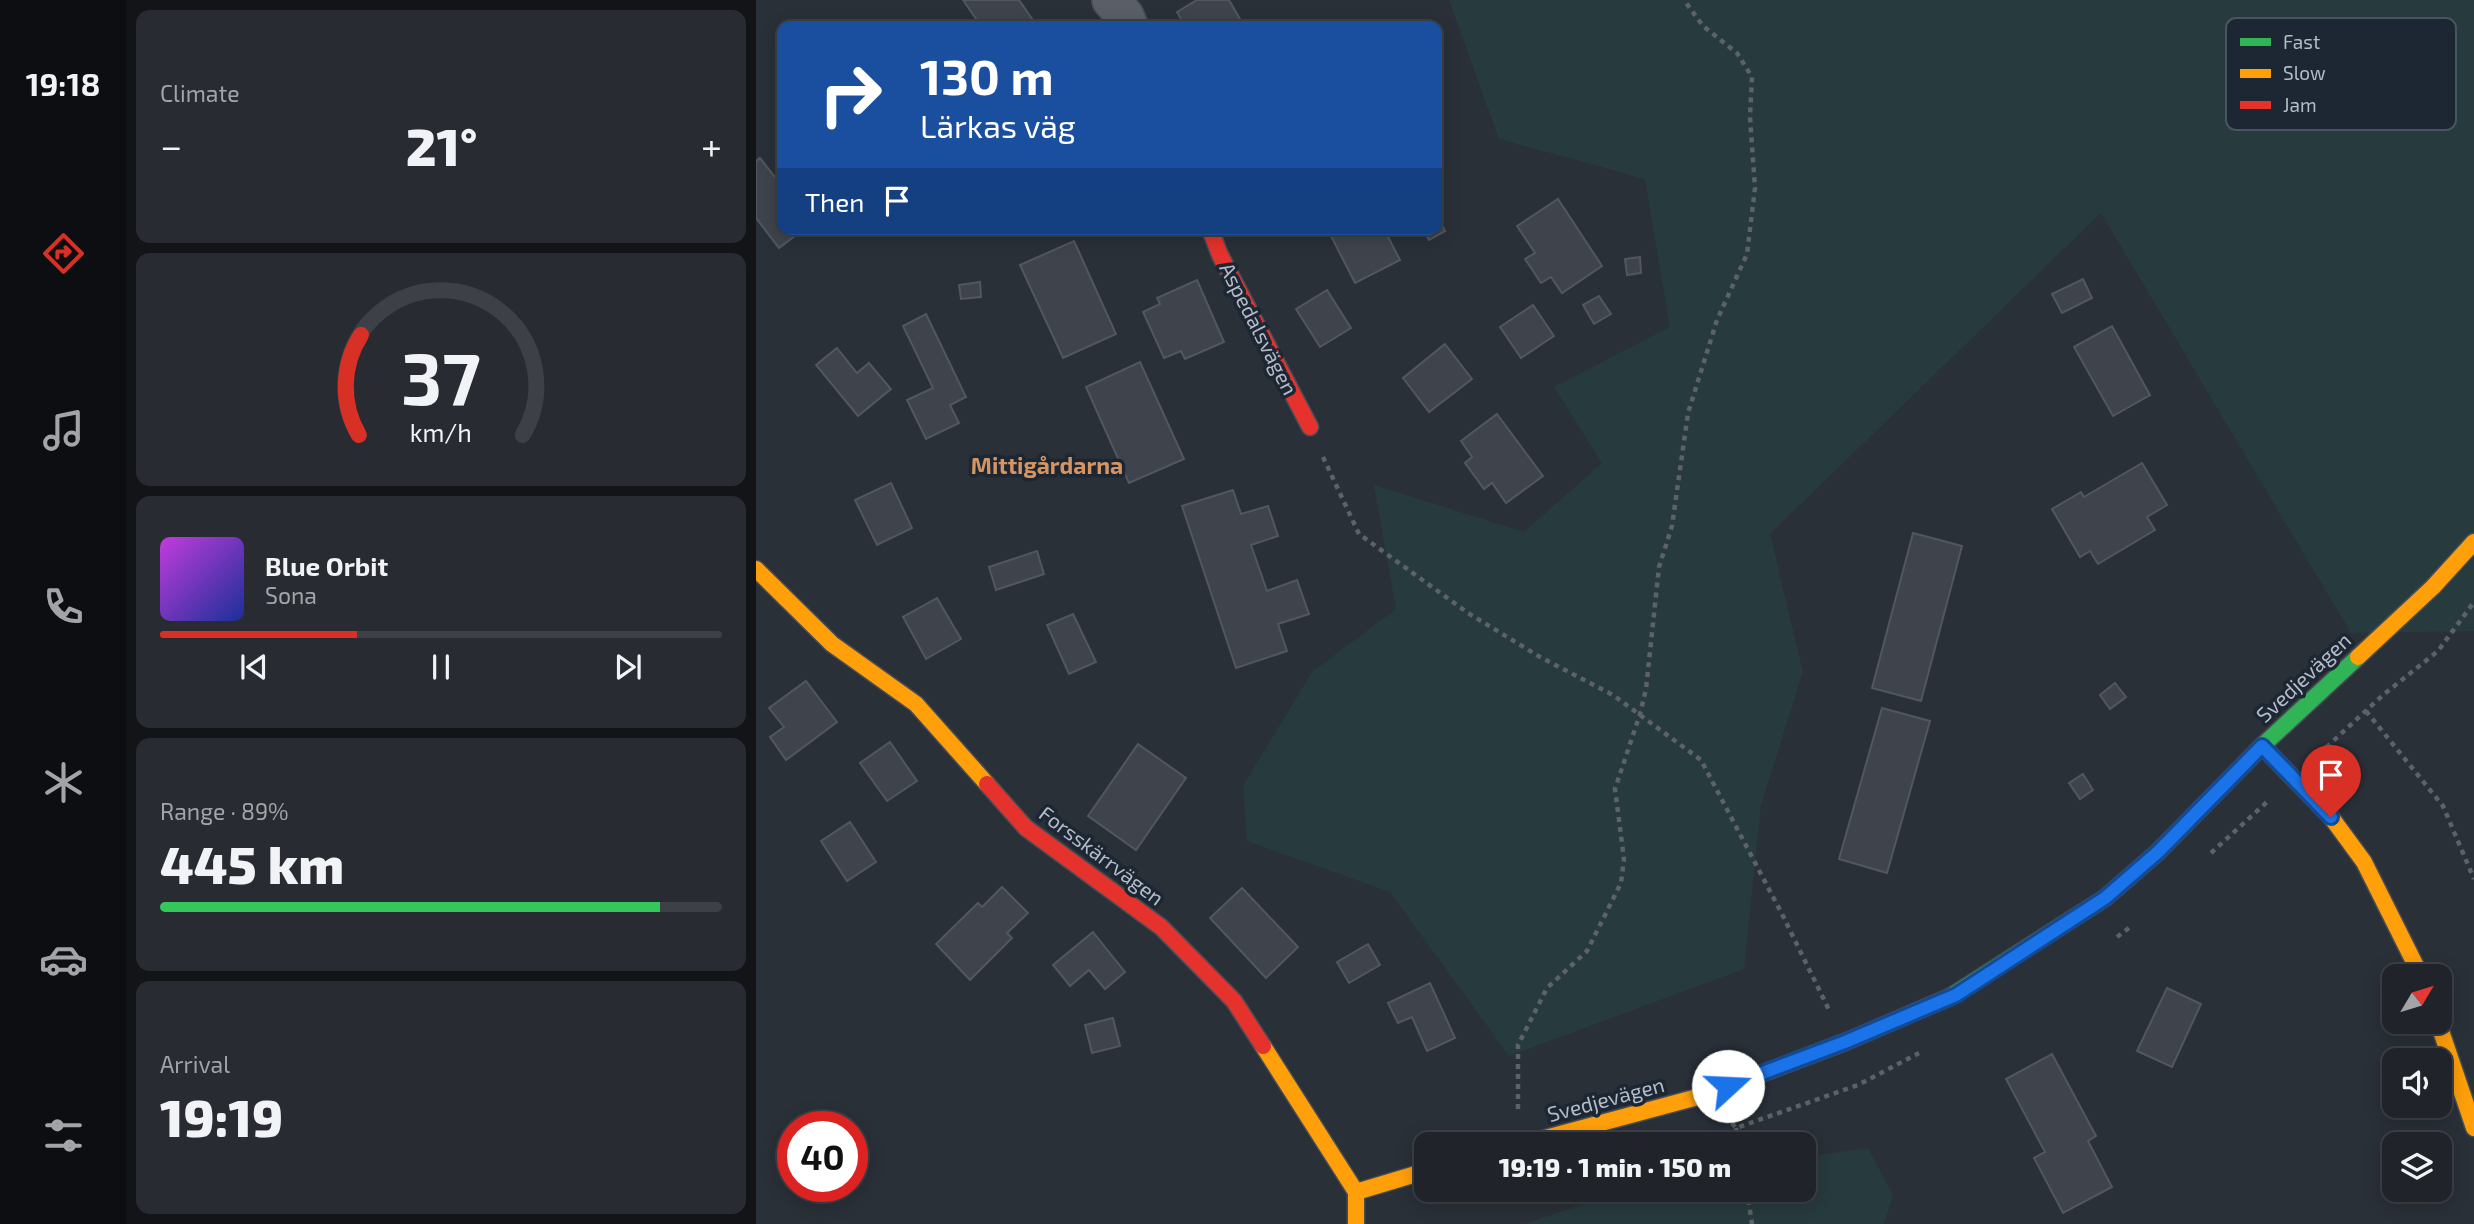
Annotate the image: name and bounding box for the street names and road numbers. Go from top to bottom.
street label: Aspedalsvägen [1215,258,1303,399]
street label: Svedjevägen [2251,627,2356,728]
street label: Forsskärrvägen [1035,800,1169,910]
street label: Svedjevägen [1544,1071,1667,1127]

